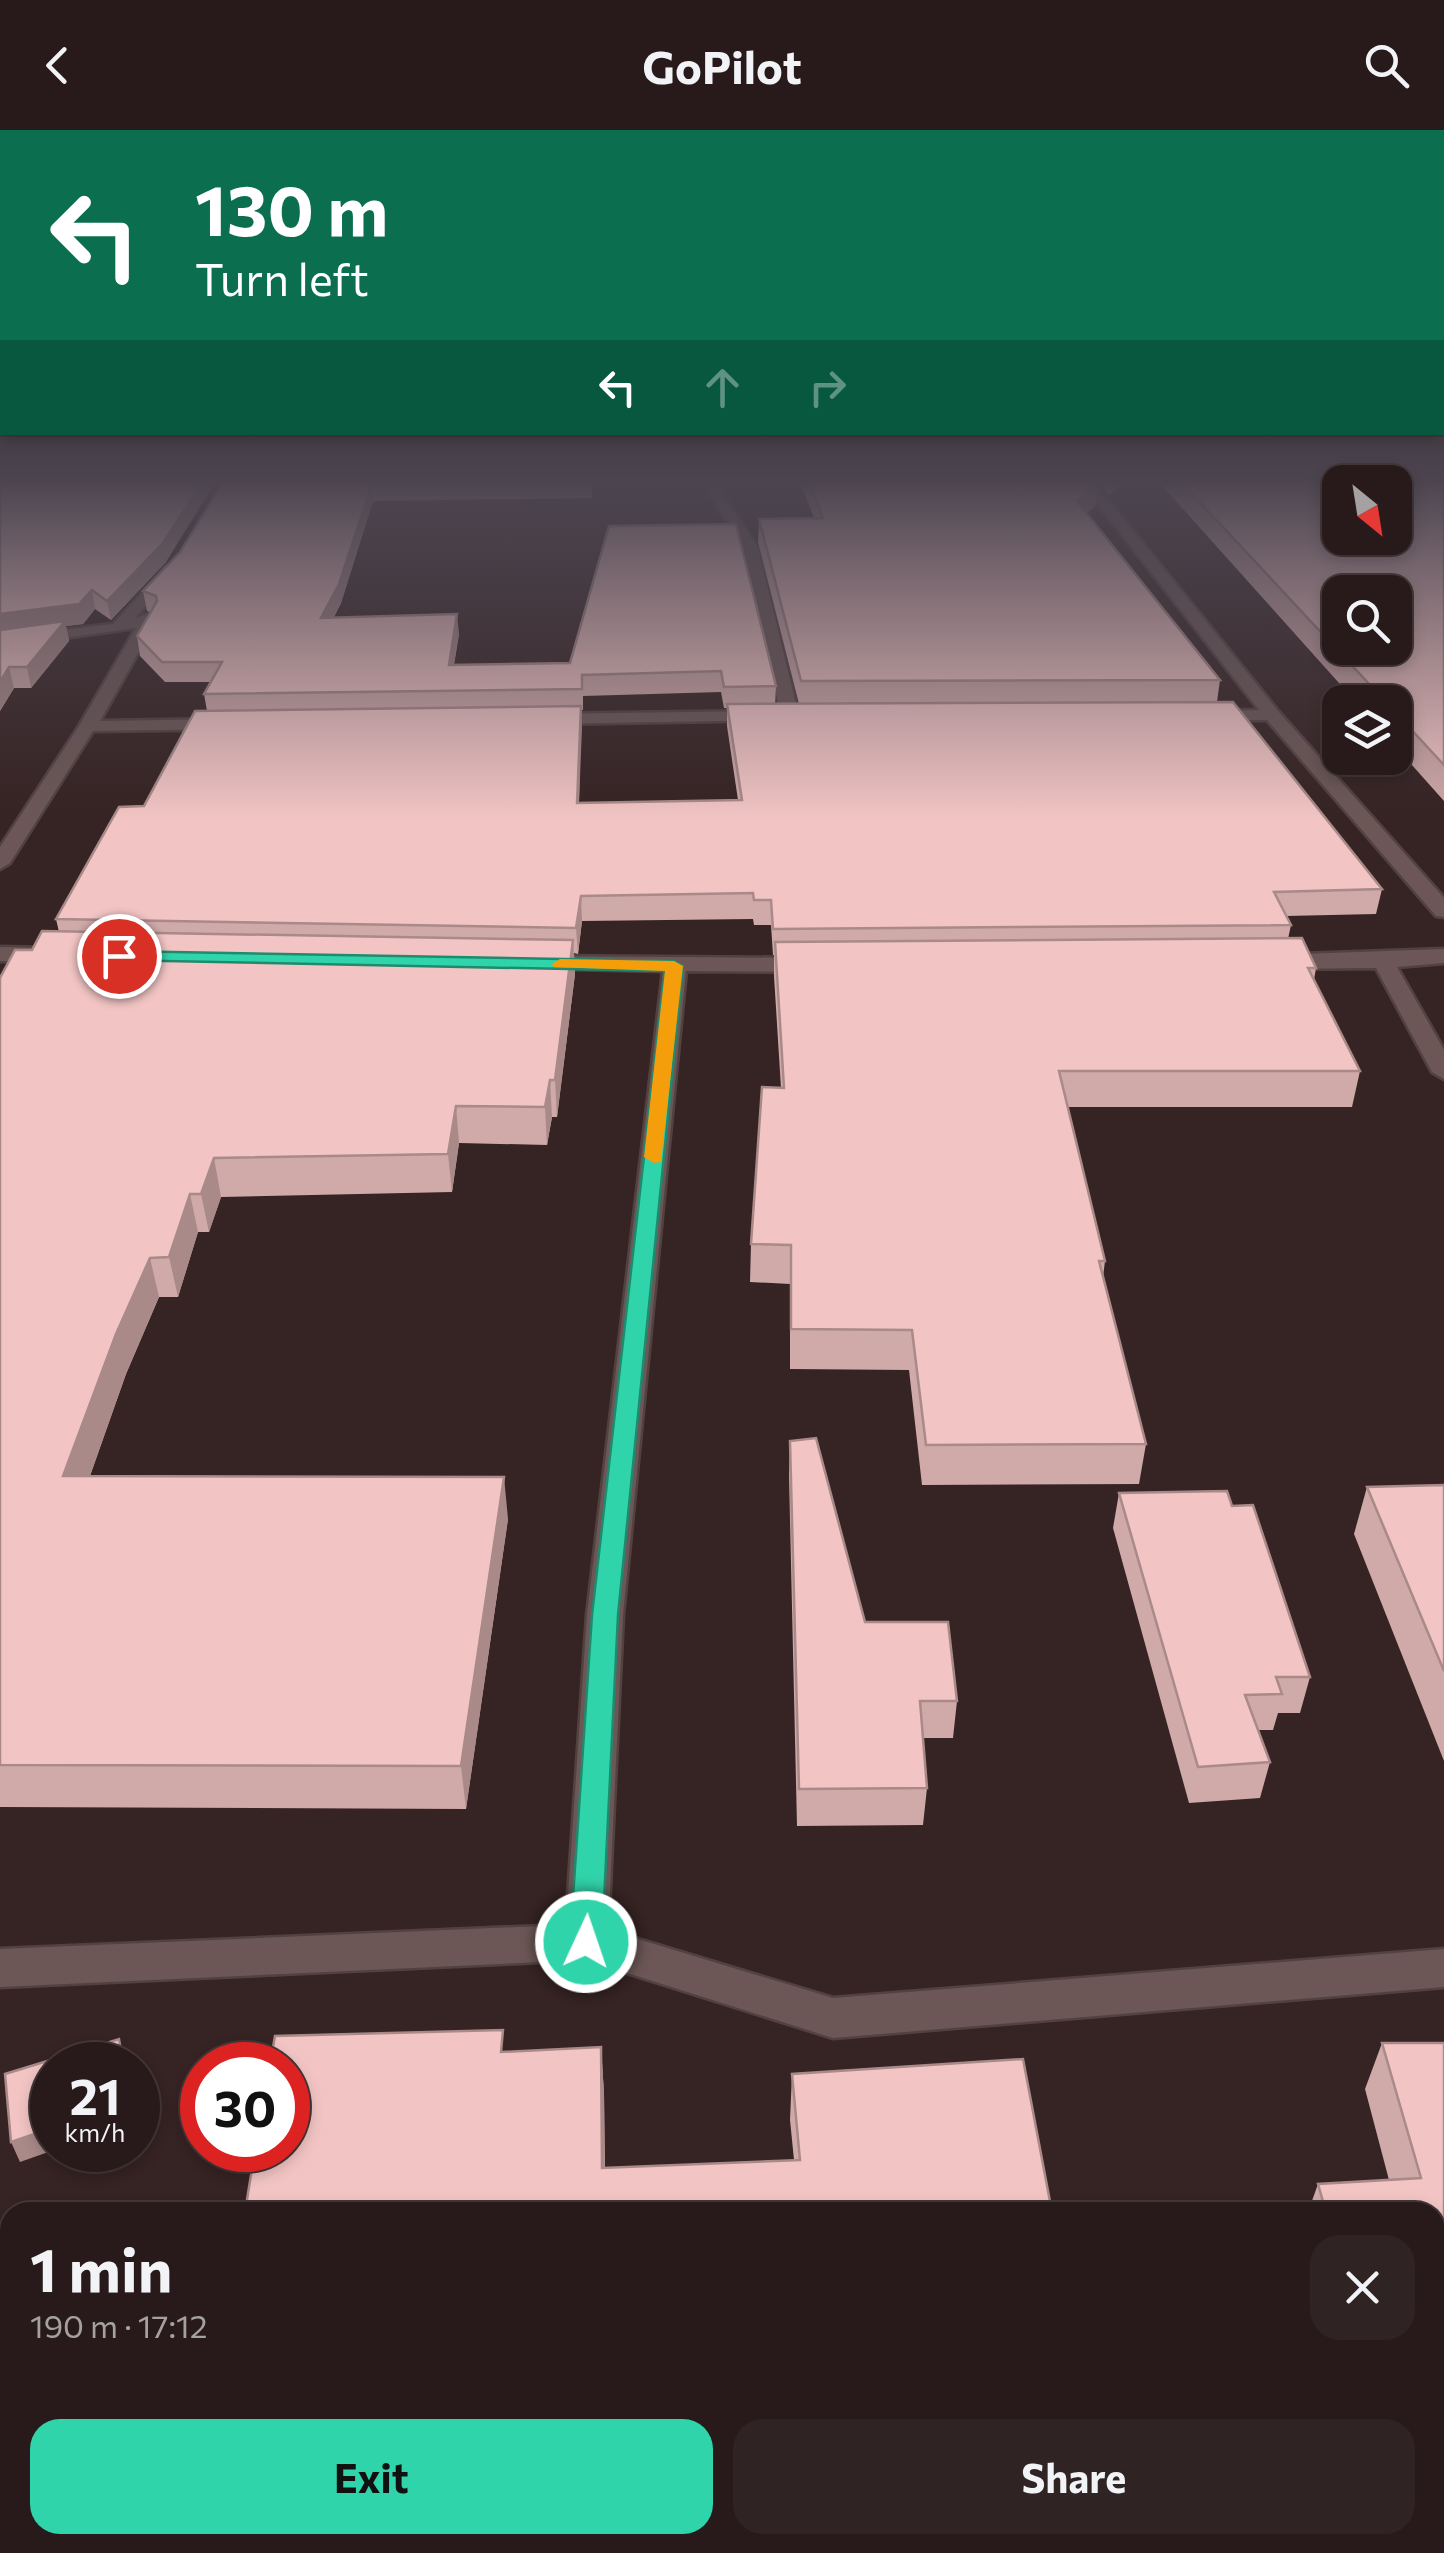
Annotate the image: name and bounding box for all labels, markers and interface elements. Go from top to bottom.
icon: back [30,38,85,93]
text: GoPilot [642,38,802,93]
icon: search [1359,38,1414,93]
text: 130 m [195,165,388,250]
icon: left [30,170,160,300]
text: Turn left [195,250,369,305]
icon: left [590,360,645,415]
icon: ahead [695,360,750,415]
icon: right [800,360,855,415]
north arrow [1322,465,1412,555]
map controls [1322,465,1412,775]
button: search [1322,575,1412,665]
button: layers [1322,685,1412,775]
pin [77,914,162,999]
icon: arrive [92,929,147,984]
position arrow [534,1890,638,1994]
speed limit sign: 30 [180,2042,310,2172]
text: 21 [69,2064,121,2125]
text: km/h [65,2117,125,2147]
text: 1 min [30,2231,172,2304]
button: close [1310,2235,1415,2340]
text: 190 m · 17:12 [30,2305,207,2345]
button: Exit [30,2419,713,2534]
button: Share [733,2419,1415,2534]

